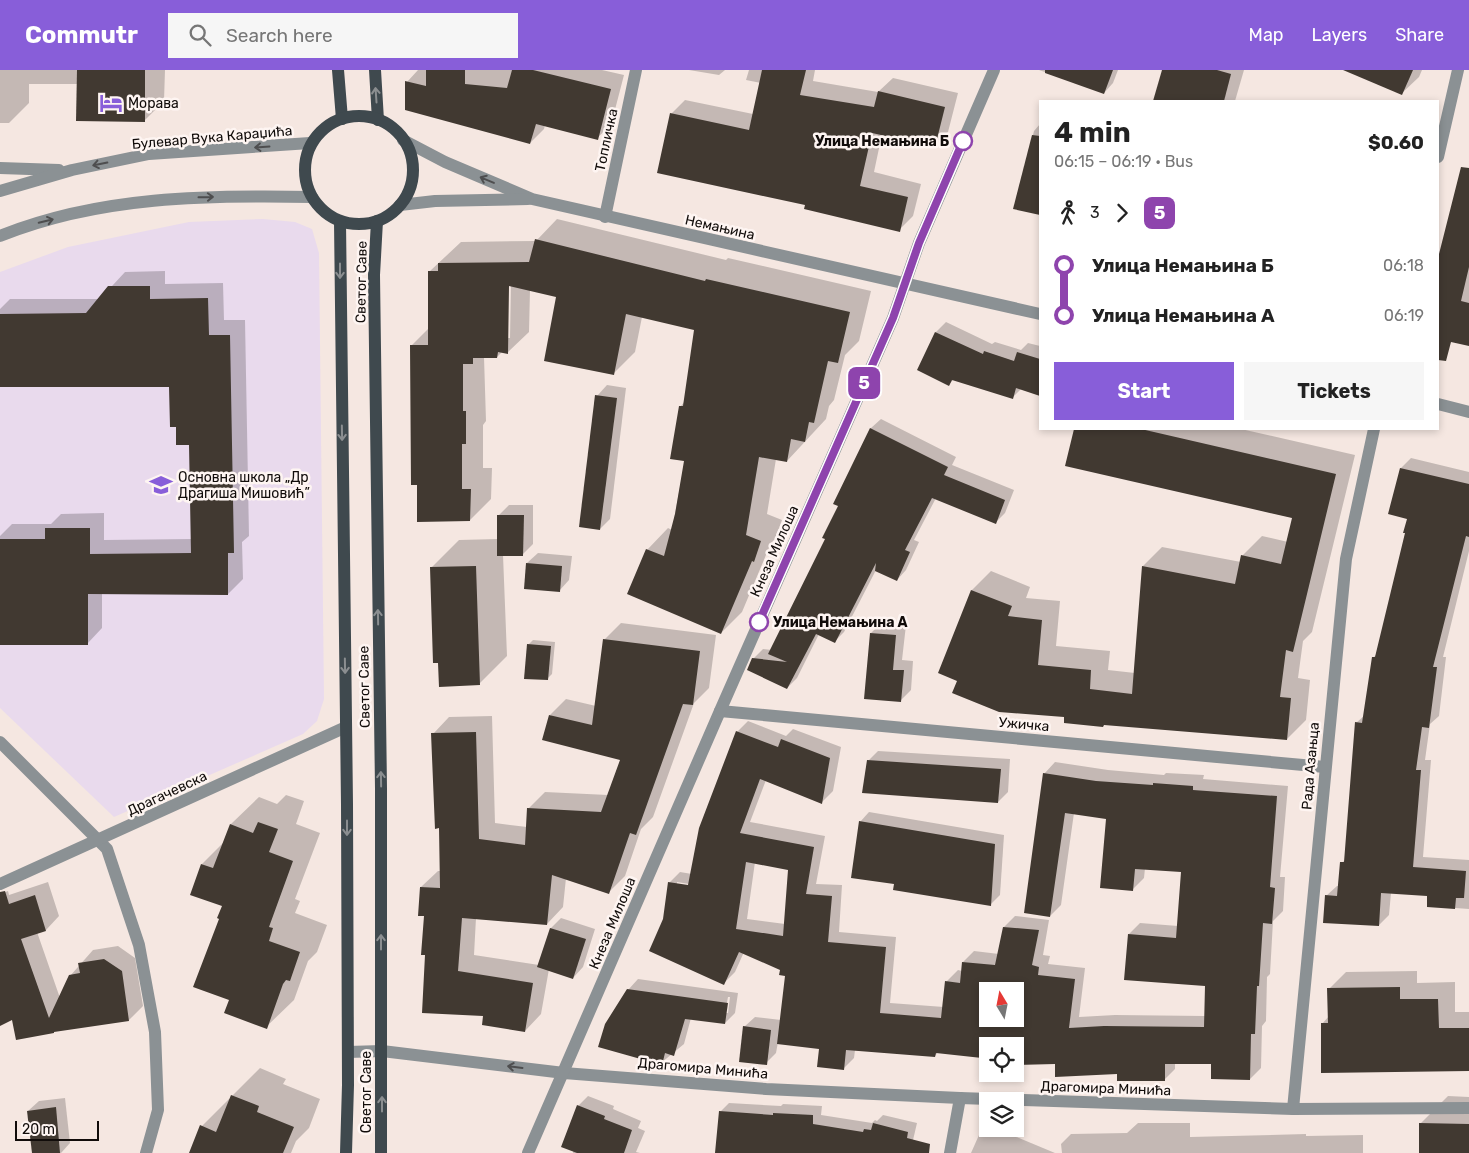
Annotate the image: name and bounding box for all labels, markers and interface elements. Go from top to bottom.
search box [168,13,518,58]
text: Commutr [25,21,138,49]
icon: search [186,21,214,49]
text: Search here [226,24,333,47]
text: Map [1249,24,1284,46]
text: Layers [1312,24,1367,46]
text: Share [1395,24,1444,46]
one-way arrow [372,87,381,103]
hotel icon: Морава [98,90,124,116]
place label: Морава [128,95,179,112]
street label: Топличка [592,107,621,173]
text: 4 min [1054,116,1131,149]
street label: Булевар Вука Караџића [131,122,293,153]
marker: Улица Немањина Б [953,131,973,151]
text: $0.60 [1368,131,1424,154]
place label: Улица Немањина Б [815,133,950,150]
one-way arrow [254,142,270,151]
text: 06:15 – 06:19 · Bus [1054,152,1193,171]
one-way arrow [93,160,109,170]
one-way arrow [480,174,495,184]
one-way arrow [198,192,214,201]
icon: walk [1054,199,1082,227]
icon: forward [1108,199,1136,227]
text: 5 [1154,202,1165,224]
text: 3 [1090,203,1100,222]
street label: Немањина [683,211,756,244]
one-way arrow [38,216,54,225]
street label: Светог Саве [352,240,371,323]
text: Улица Немањина Б [1092,254,1273,277]
text: 06:18 [1383,256,1424,275]
one-way arrow [335,262,345,278]
text: Улица Немањина А [1092,304,1275,327]
text: 06:19 [1384,306,1424,325]
button: Start [1054,362,1234,420]
button: Tickets [1244,362,1424,420]
line badge: 5 [848,367,880,399]
text: 5 [858,372,870,394]
one-way arrow [337,424,347,441]
place label: Основна школа „Др Драгиша Мишовић” [178,469,310,502]
school or university icon: Основна школа „Др Драгиша Мишовић” [148,472,174,498]
street label: Кнеза Милоша [747,503,802,600]
one-way arrow [374,609,383,625]
marker: Улица Немањина А [749,612,769,632]
place label: Улица Немањина А [773,614,907,631]
street label: Светог Саве [355,645,374,728]
one-way arrow [340,657,350,673]
street label: Ужичка [998,714,1050,735]
street label: Рада Азањца [1298,721,1323,811]
street label: Драгачевска [125,768,210,819]
one-way arrow [376,772,386,788]
one-way arrow [342,820,352,836]
street label: Кнеза Милоша [585,875,639,972]
one-way arrow [376,934,386,950]
north arrow [979,982,1024,1028]
map controls [979,982,1024,1137]
button: locate [979,1037,1024,1082]
street label: Светог Саве [358,1051,375,1133]
street label: Драгомира Минића [637,1054,769,1083]
one-way arrow [508,1062,524,1072]
street label: Драгомира Минића [1040,1078,1172,1099]
button: layers [979,1092,1024,1137]
one-way arrow [377,1097,386,1113]
scale bar [15,1118,99,1141]
text: 20 m [22,1121,55,1138]

